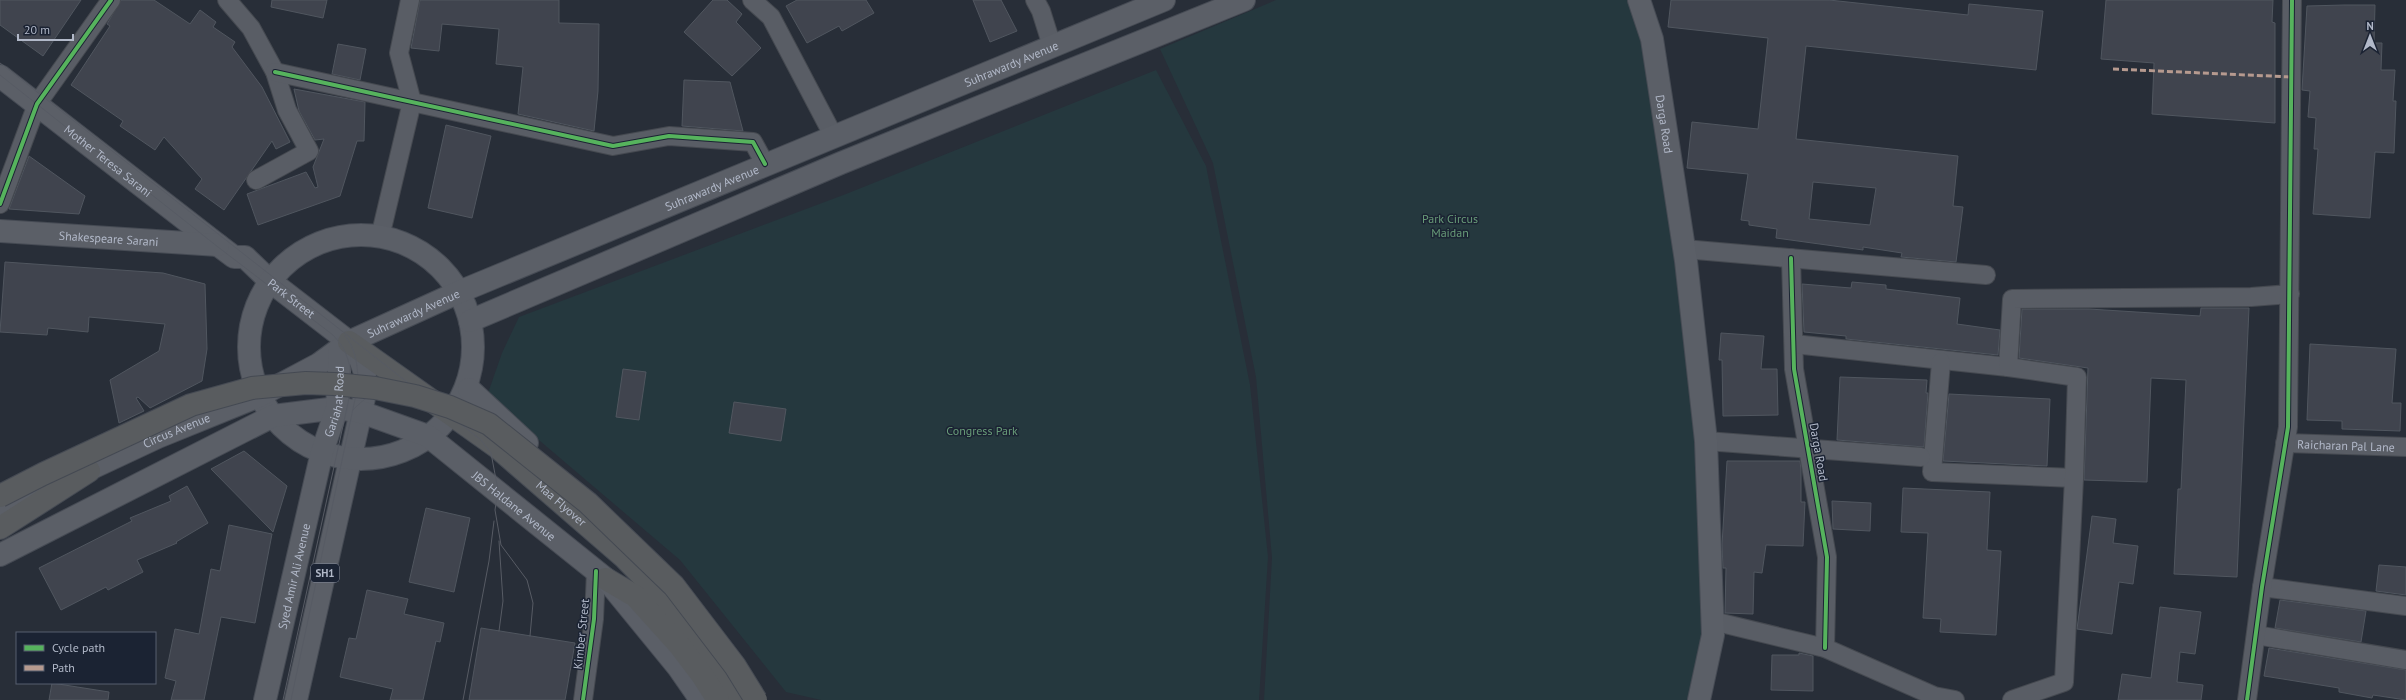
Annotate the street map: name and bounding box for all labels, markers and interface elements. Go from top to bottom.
scale bar [18,16,73,42]
north arrow [2350,16,2390,56]
text: N [2366,19,2374,33]
text: 20 m [24,22,50,37]
street label: Suhrawardy Avenue [962,37,1060,89]
street label: Darga Road [1653,94,1677,154]
street label: Mother Teresa Sarani [62,121,155,200]
street label: Suhrawardy Avenue [662,161,761,213]
park label: Park Circus Maidan [1422,211,1478,240]
street label: Shakespeare Sarani [58,227,159,249]
street label: Park Street [265,275,318,321]
street label: Suhrawardy Avenue [364,285,462,340]
street label: Gariahat Road [320,366,347,439]
street label: Circus Avenue [140,409,212,451]
street label: Darga Road [1807,422,1831,482]
park label: Congress Park [946,423,1018,438]
street label: Raicharan Pal Lane [2297,436,2395,454]
street label: JBS Haldane Avenue [469,467,559,543]
street label: Maa Flyover [533,477,590,529]
street label: Syed Amir Ali Avenue [274,522,313,631]
road number: SH1 [311,564,339,582]
street label: Kimber Street [570,598,592,670]
legend [16,632,156,684]
text: Cycle path [52,640,105,655]
text: Path [52,660,75,675]

